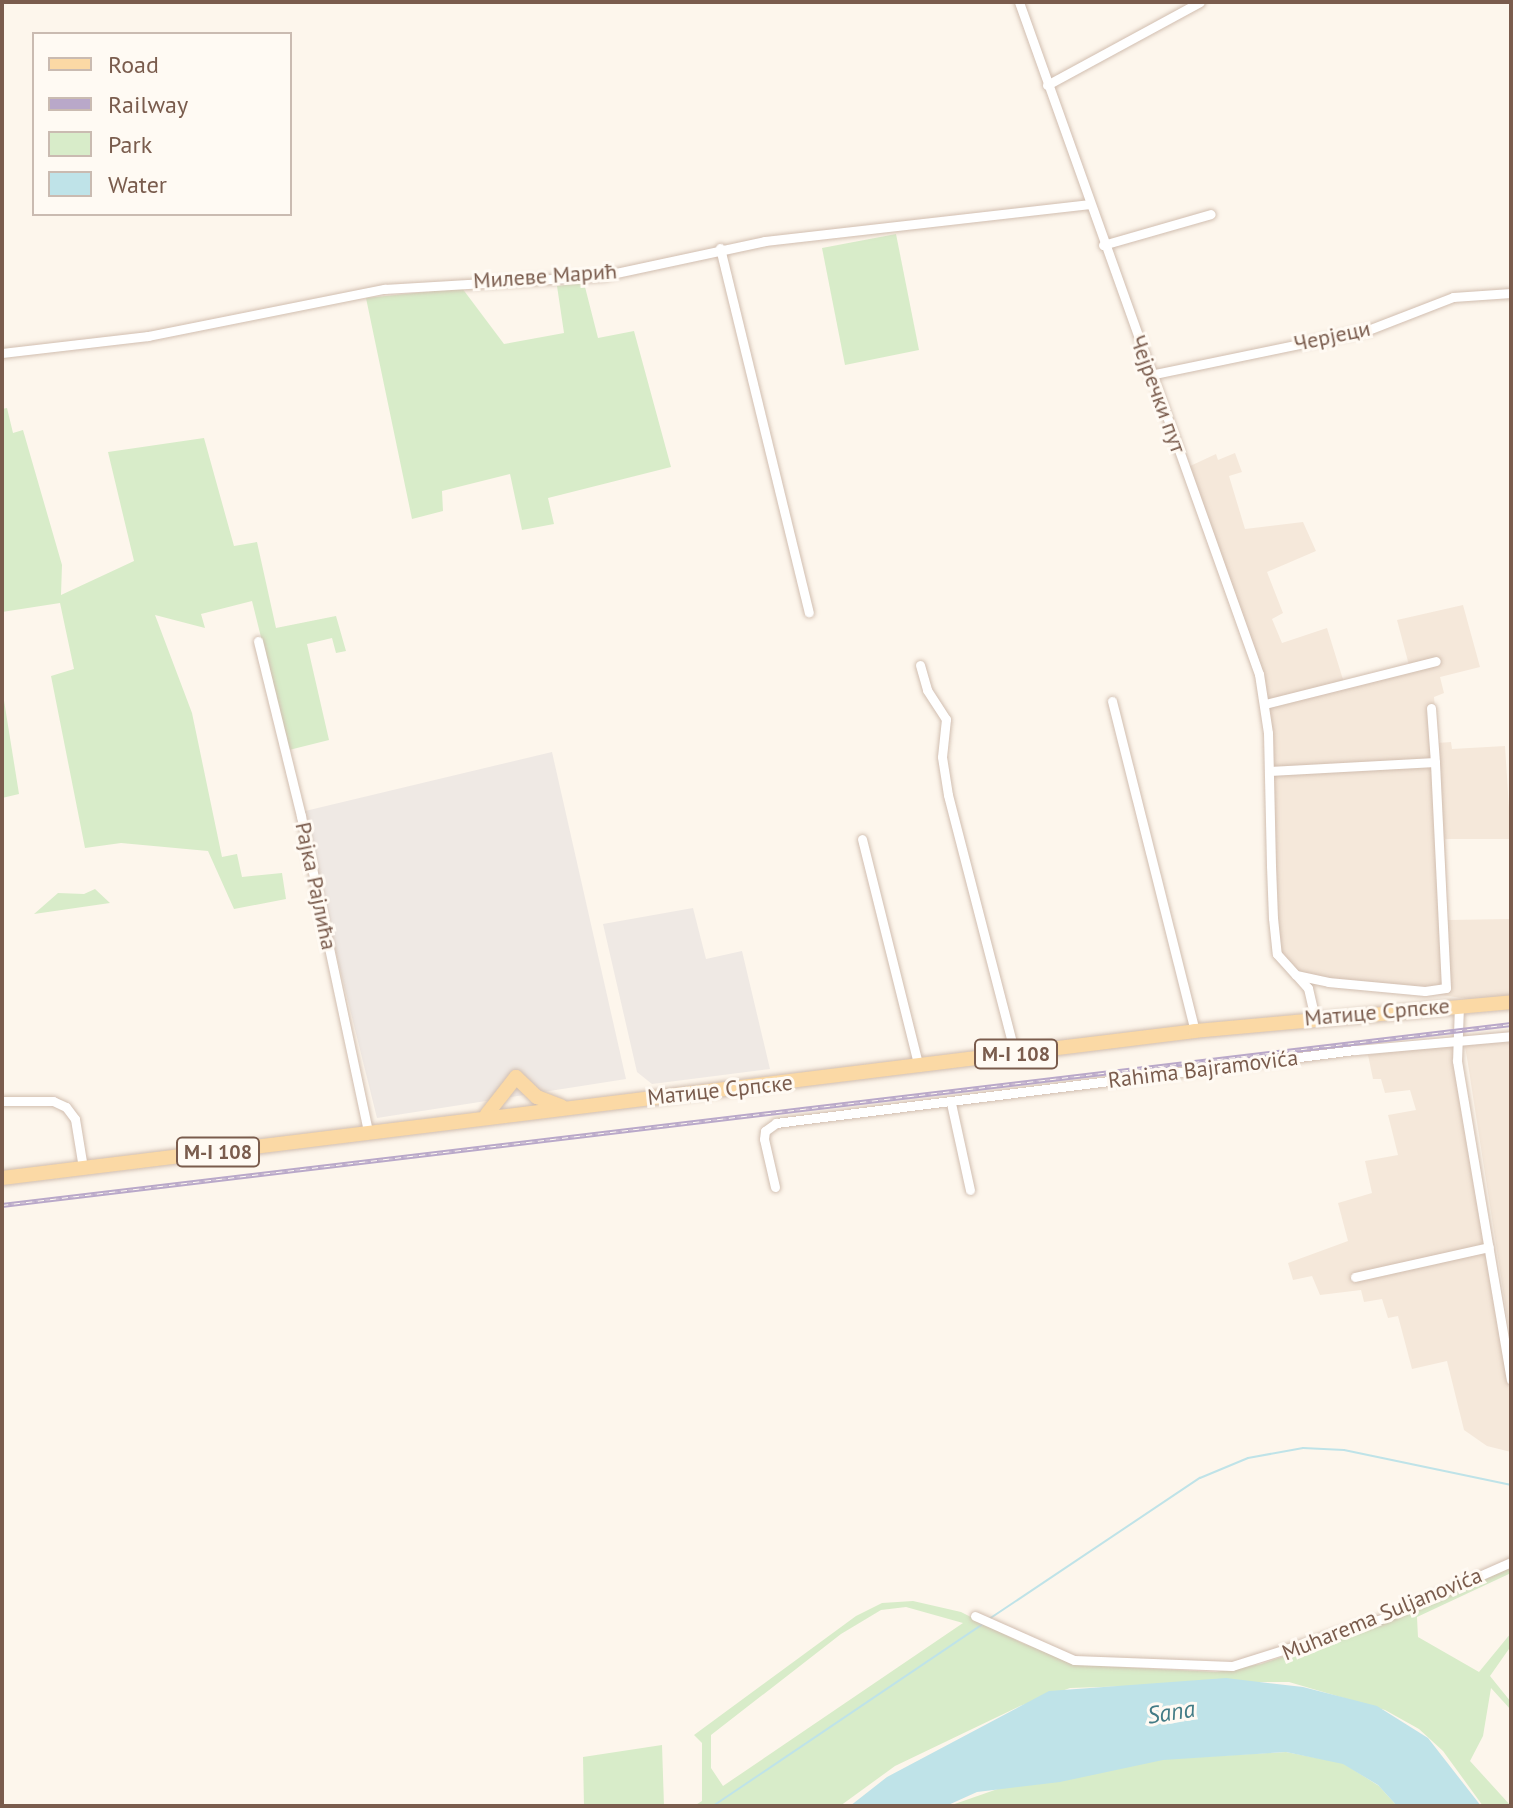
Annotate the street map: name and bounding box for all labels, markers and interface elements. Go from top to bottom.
legend [32,32,292,216]
text: Road [108,49,159,80]
text: Railway [108,89,188,120]
text: Park [108,129,152,160]
text: Water [108,169,167,200]
street label: Милеве Мaрић [472,258,618,294]
street label: Черјеци [1291,315,1373,357]
street label: Чејречки пут [1124,332,1192,456]
street label: Рајка Рајлића [290,820,342,952]
street label: Матице Српске [1303,992,1451,1032]
road number: M-I 108 [974,1038,1058,1070]
street label: Rahima Bajramovića [1107,1044,1299,1094]
street label: Матице Српске [646,1069,794,1111]
road number: M-I 108 [176,1136,260,1168]
street label: Muharema Suljanovića [1278,1562,1486,1666]
water label: Sana [1145,1694,1197,1730]

